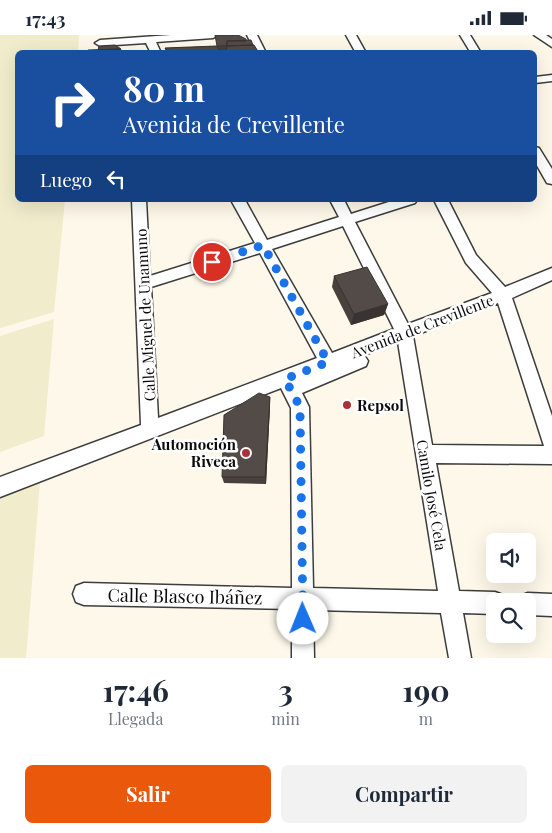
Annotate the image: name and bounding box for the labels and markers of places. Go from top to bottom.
pin [191,241,233,283]
place label: Repsol [357,395,404,415]
marker: Repsol [341,399,353,411]
place label: Automoción Riveca [151,434,237,471]
marker: Automoción Riveca [240,447,252,459]

